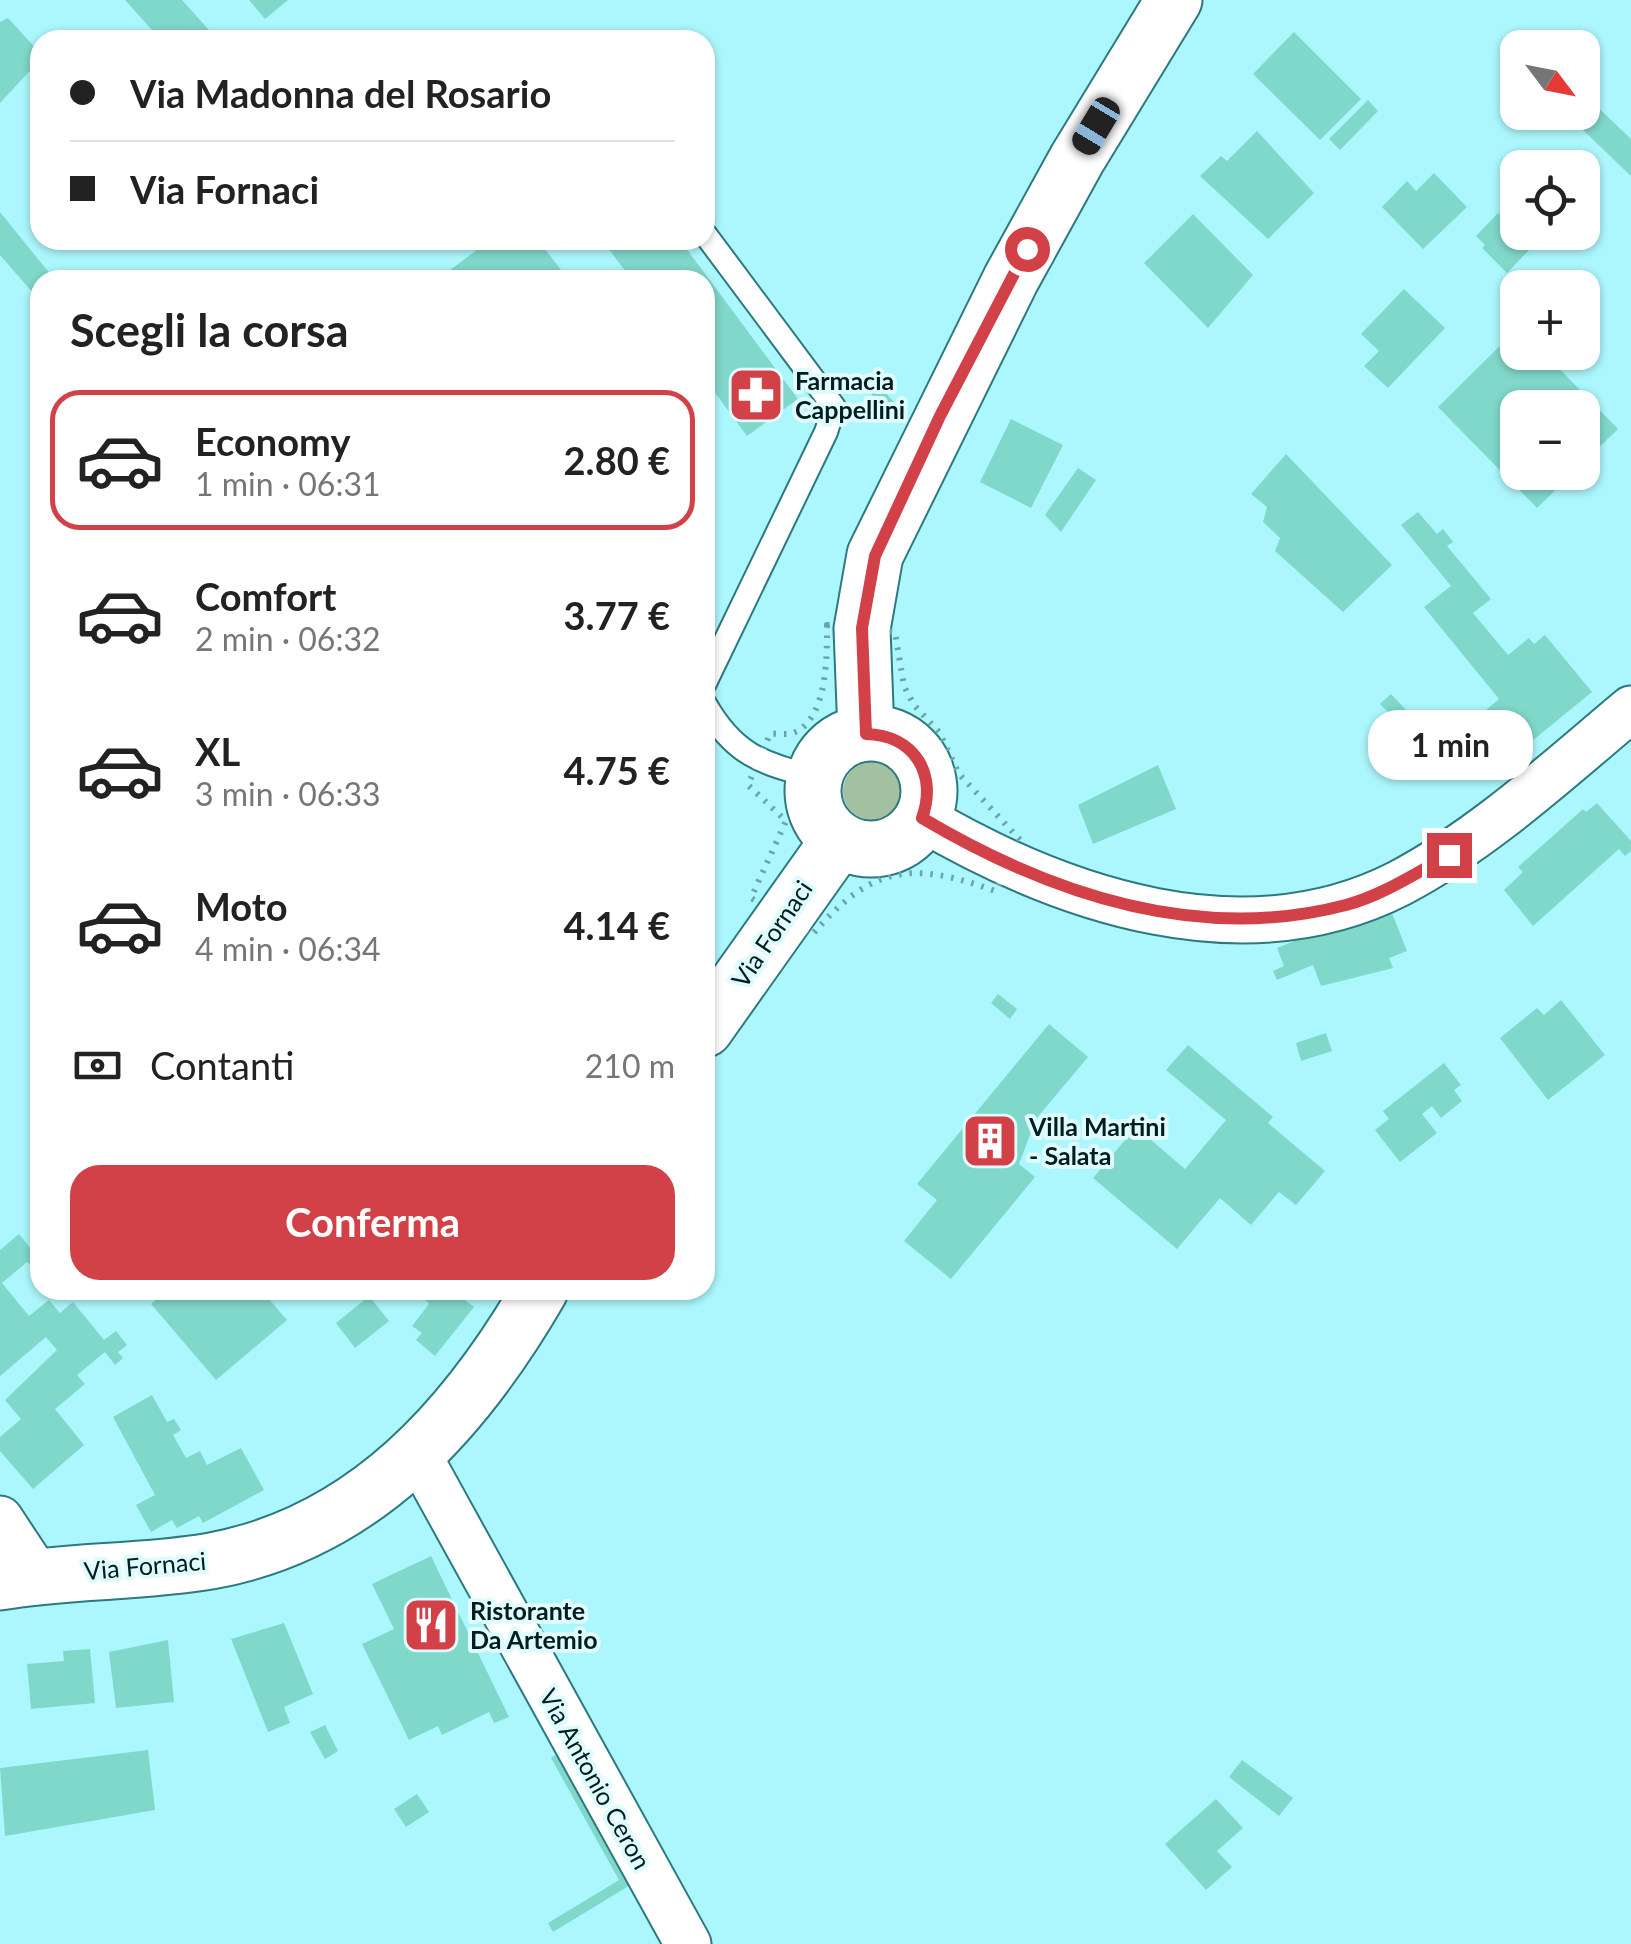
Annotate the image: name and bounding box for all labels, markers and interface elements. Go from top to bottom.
north arrow [1500,30,1600,130]
map controls [1500,30,1600,490]
text: Via Madonna del Rosario [130,70,551,116]
car [1068,93,1124,159]
button: locate [1500,150,1600,250]
text: Via Fornaci [130,166,319,212]
route start [1005,227,1050,272]
button: + [1500,270,1600,370]
text: Scegli la corsa [70,303,349,357]
pharmacy icon: Farmacia Cappellini [726,365,786,425]
place label: Farmacia Cappellini [795,365,905,424]
button: − [1500,390,1600,490]
icon: car [75,415,165,505]
text: Economy [195,418,350,464]
text: 2.80 € [564,437,670,483]
text: 1 min · 06:31 [195,464,381,503]
icon: car [75,570,165,660]
text: Comfort [195,573,336,619]
text: 3.77 € [564,592,670,638]
text: 2 min · 06:32 [195,619,381,658]
callout: 1 min [1366,710,1532,780]
icon: car [75,725,165,815]
text: 1 min [1411,725,1490,764]
text: XL [195,728,240,774]
text: 4.75 € [564,747,670,793]
text: 3 min · 06:33 [195,774,381,813]
route end [1427,833,1472,878]
street label: Via Fornaci [725,874,818,993]
icon: car [75,880,165,970]
text: Moto [195,883,288,929]
text: 4.14 € [564,902,670,948]
text: 4 min · 06:34 [195,929,381,968]
icon: cash [70,1038,125,1093]
text: Contanti [150,1042,294,1088]
text: 210 m [585,1046,675,1085]
building icon: Villa Martini - Salata [960,1111,1020,1171]
place label: Villa Martini - Salata [1028,1111,1166,1170]
button: Conferma [70,1165,675,1280]
street label: Via Fornaci [83,1545,207,1585]
restaurant icon: Ristorante Da Artemio [401,1595,461,1655]
place label: Ristorante Da Artemio [470,1595,598,1654]
street label: Via Antonio Ceron [534,1683,658,1874]

